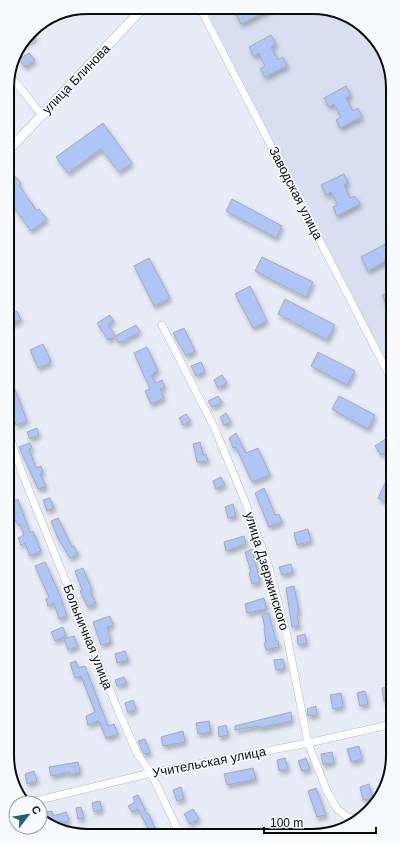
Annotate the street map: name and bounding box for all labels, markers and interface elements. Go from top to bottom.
street label: улица Блинова [39,41,114,117]
street label: Заводская улица [266,144,326,243]
street label: улица Дзержинского [242,510,292,632]
street label: Больничная улица [60,582,116,692]
street label: Учительская улица [151,743,268,780]
north arrow [8,795,48,835]
text: С [29,803,44,816]
scale bar [264,809,376,835]
text: 100 m [270,816,303,830]

